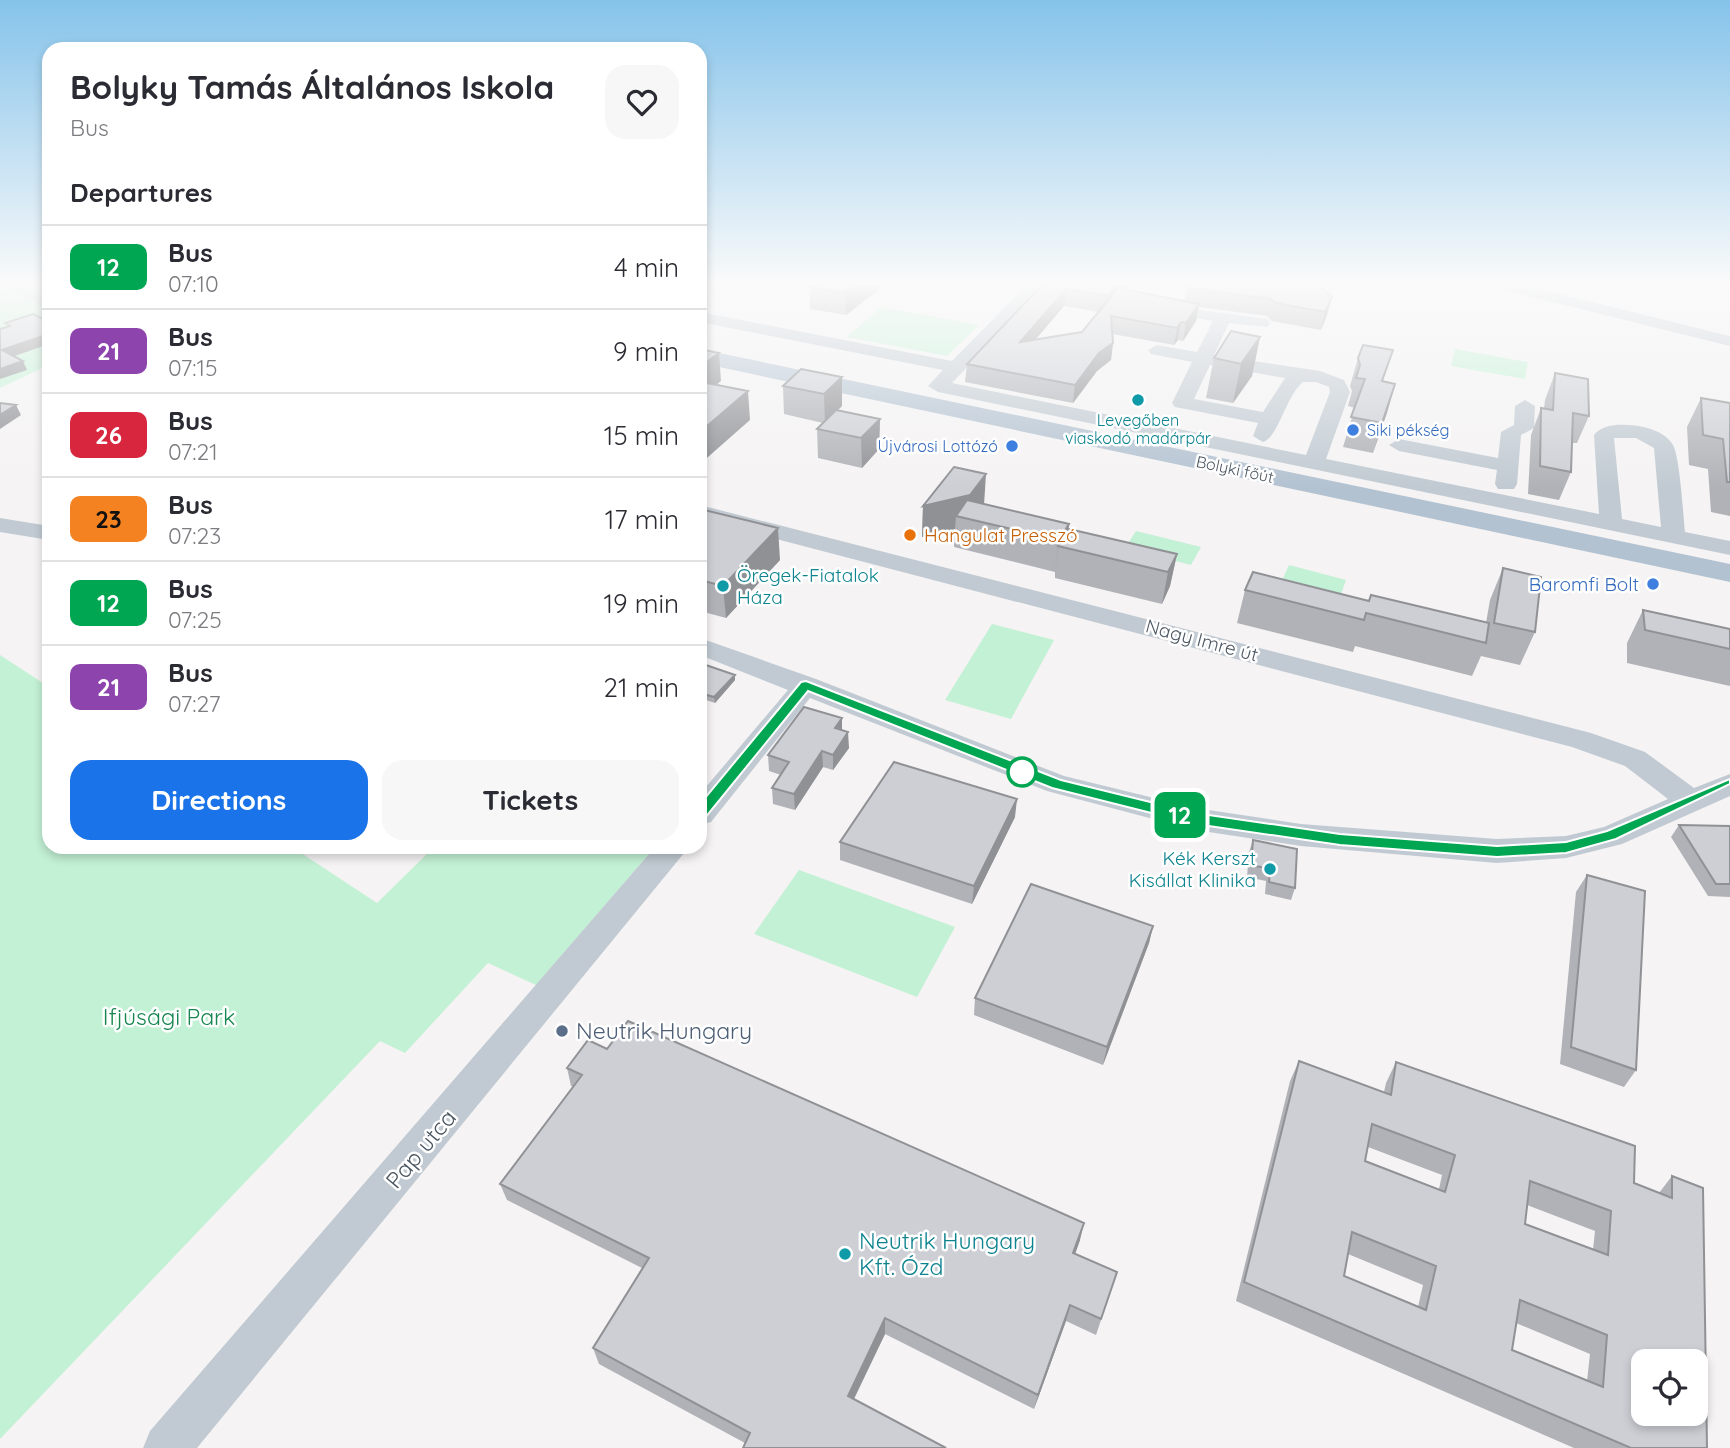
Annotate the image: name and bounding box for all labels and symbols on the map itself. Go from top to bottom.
marker: Levegőben viaskodó madárpár [1130,392,1146,408]
place label: Levegőben viaskodó madárpár [1065,410,1211,448]
place label: Siki pékség [1367,420,1449,440]
marker: Siki pékség [1345,422,1361,438]
place label: Újvárosi Lottózó [878,436,998,456]
marker: Újvárosi Lottózó [1004,438,1020,454]
street label: Bolyki főút [1194,451,1276,487]
place label: Hangulat Presszó [924,523,1078,547]
marker: Hangulat Presszó [902,527,918,543]
place label: Öregek-Fiatalok Háza [737,563,879,609]
place label: Baromfi Bolt [1529,572,1639,596]
marker: Baromfi Bolt [1645,576,1661,592]
marker: Öregek-Fiatalok Háza [715,578,731,594]
street label: Nagy Imre út [1143,613,1261,667]
unlabelled marker [1007,757,1037,787]
line badge: 12 [1148,792,1212,838]
place label: Kék Kerszt Kisállat Klinika [1129,846,1256,892]
marker: Kék Kerszt Kisállat Klinika [1262,861,1278,877]
park label: Ifjúsági Park [103,1002,235,1031]
place label: Neutrik Hungary [576,1016,752,1045]
marker: Neutrik Hungary [554,1023,570,1039]
street label: Pap utca [379,1103,462,1194]
place label: Neutrik Hungary Kft. Ózd [859,1226,1035,1281]
marker: Neutrik Hungary Kft. Ózd [837,1246,853,1262]

